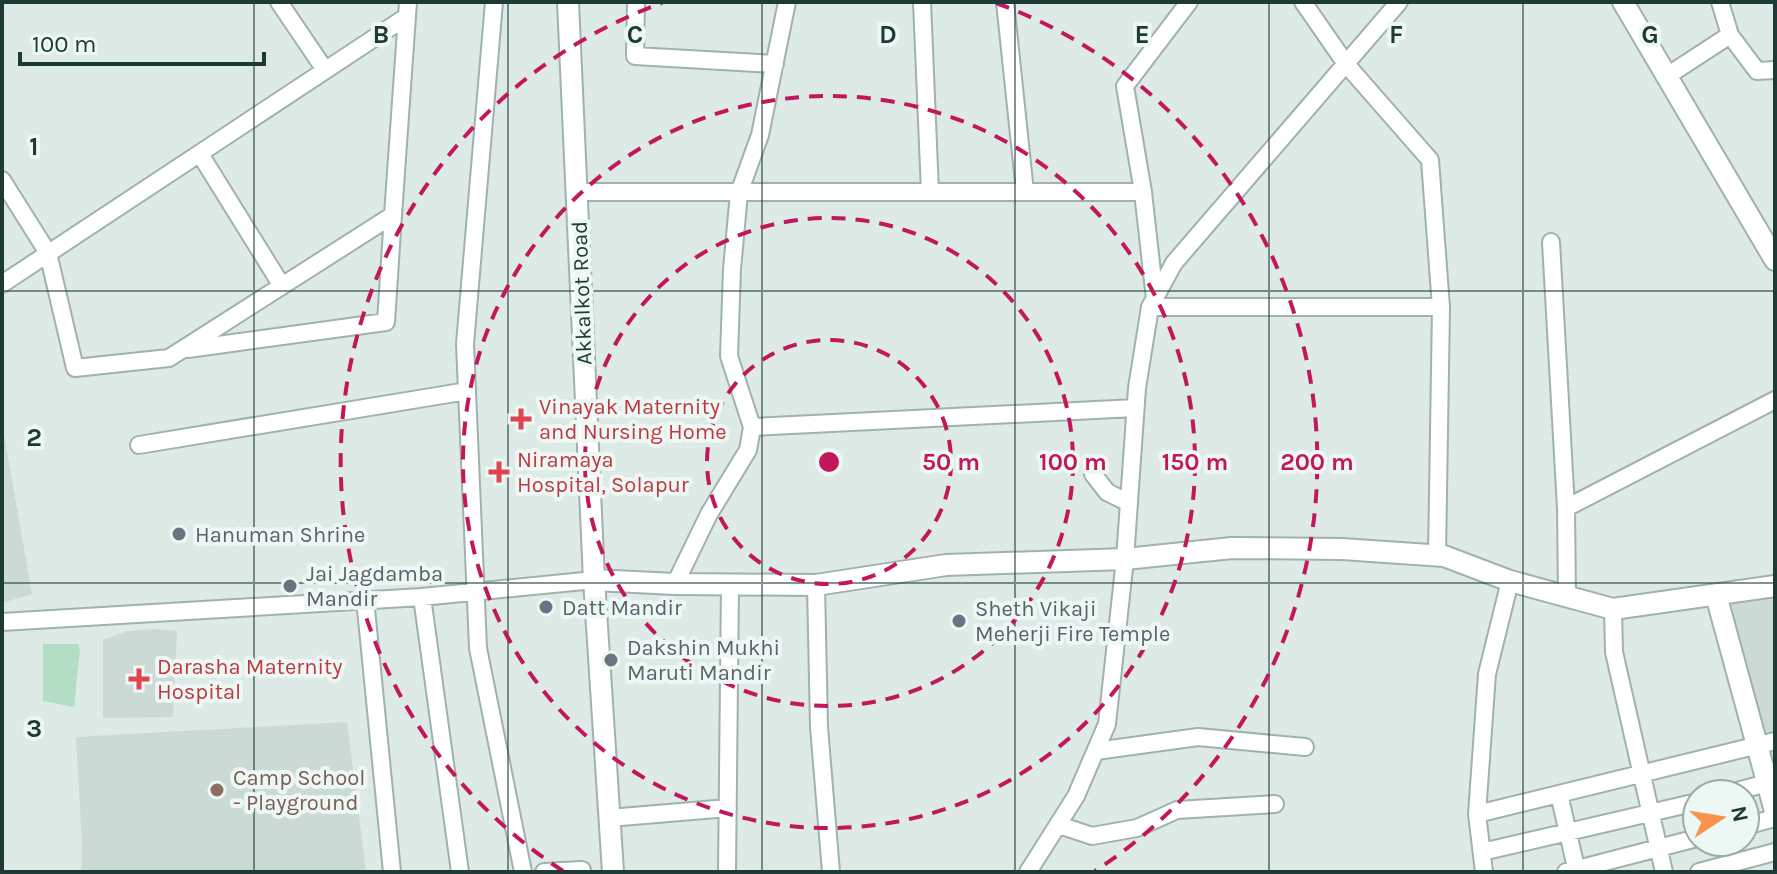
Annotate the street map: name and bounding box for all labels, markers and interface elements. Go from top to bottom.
scale bar [20,16,264,66]
text: B [373,19,389,50]
text: C [627,19,643,50]
text: D [879,19,897,50]
text: E [1134,19,1150,50]
text: F [1389,19,1403,50]
text: G [1641,19,1659,50]
text: 100 m [32,30,97,58]
text: 1 [29,131,39,162]
street label: Akkalkot Road [566,220,598,366]
place label: Vinayak Maternity and Nursing Home [539,394,727,445]
marker: Vinayak Maternity and Nursing Home [510,408,532,430]
text: 2 [26,422,42,453]
place label: Niramaya Hospital, Solapur [517,447,689,498]
centre of rings [815,448,843,476]
text: 50 m [922,448,980,476]
text: 100 m [1039,448,1107,476]
text: 150 m [1162,448,1228,476]
text: 200 m [1280,448,1354,476]
marker: Niramaya Hospital, Solapur [488,461,510,483]
place label: Hanuman Shrine [195,522,365,548]
marker: Hanuman Shrine [170,525,188,543]
place label: Jai Jagdamba Mandir [306,561,443,612]
marker: Jai Jagdamba Mandir [281,577,299,595]
place label: Datt Mandir [562,595,682,621]
place label: Sheth Vikaji Meherji Fire Temple [975,596,1170,647]
marker: Datt Mandir [537,598,555,616]
marker: Sheth Vikaji Meherji Fire Temple [950,612,968,630]
place label: Dakshin Mukhi Maruti Mandir [627,635,780,686]
marker: Dakshin Mukhi Maruti Mandir [602,651,620,669]
place label: Darasha Maternity Hospital [157,654,342,705]
marker: Darasha Maternity Hospital [128,668,150,690]
text: 3 [26,713,42,744]
place label: Camp School - Playground [233,765,365,816]
north arrow [1681,778,1761,858]
marker: Camp School - Playground [208,781,226,799]
text: N [1725,804,1754,824]

